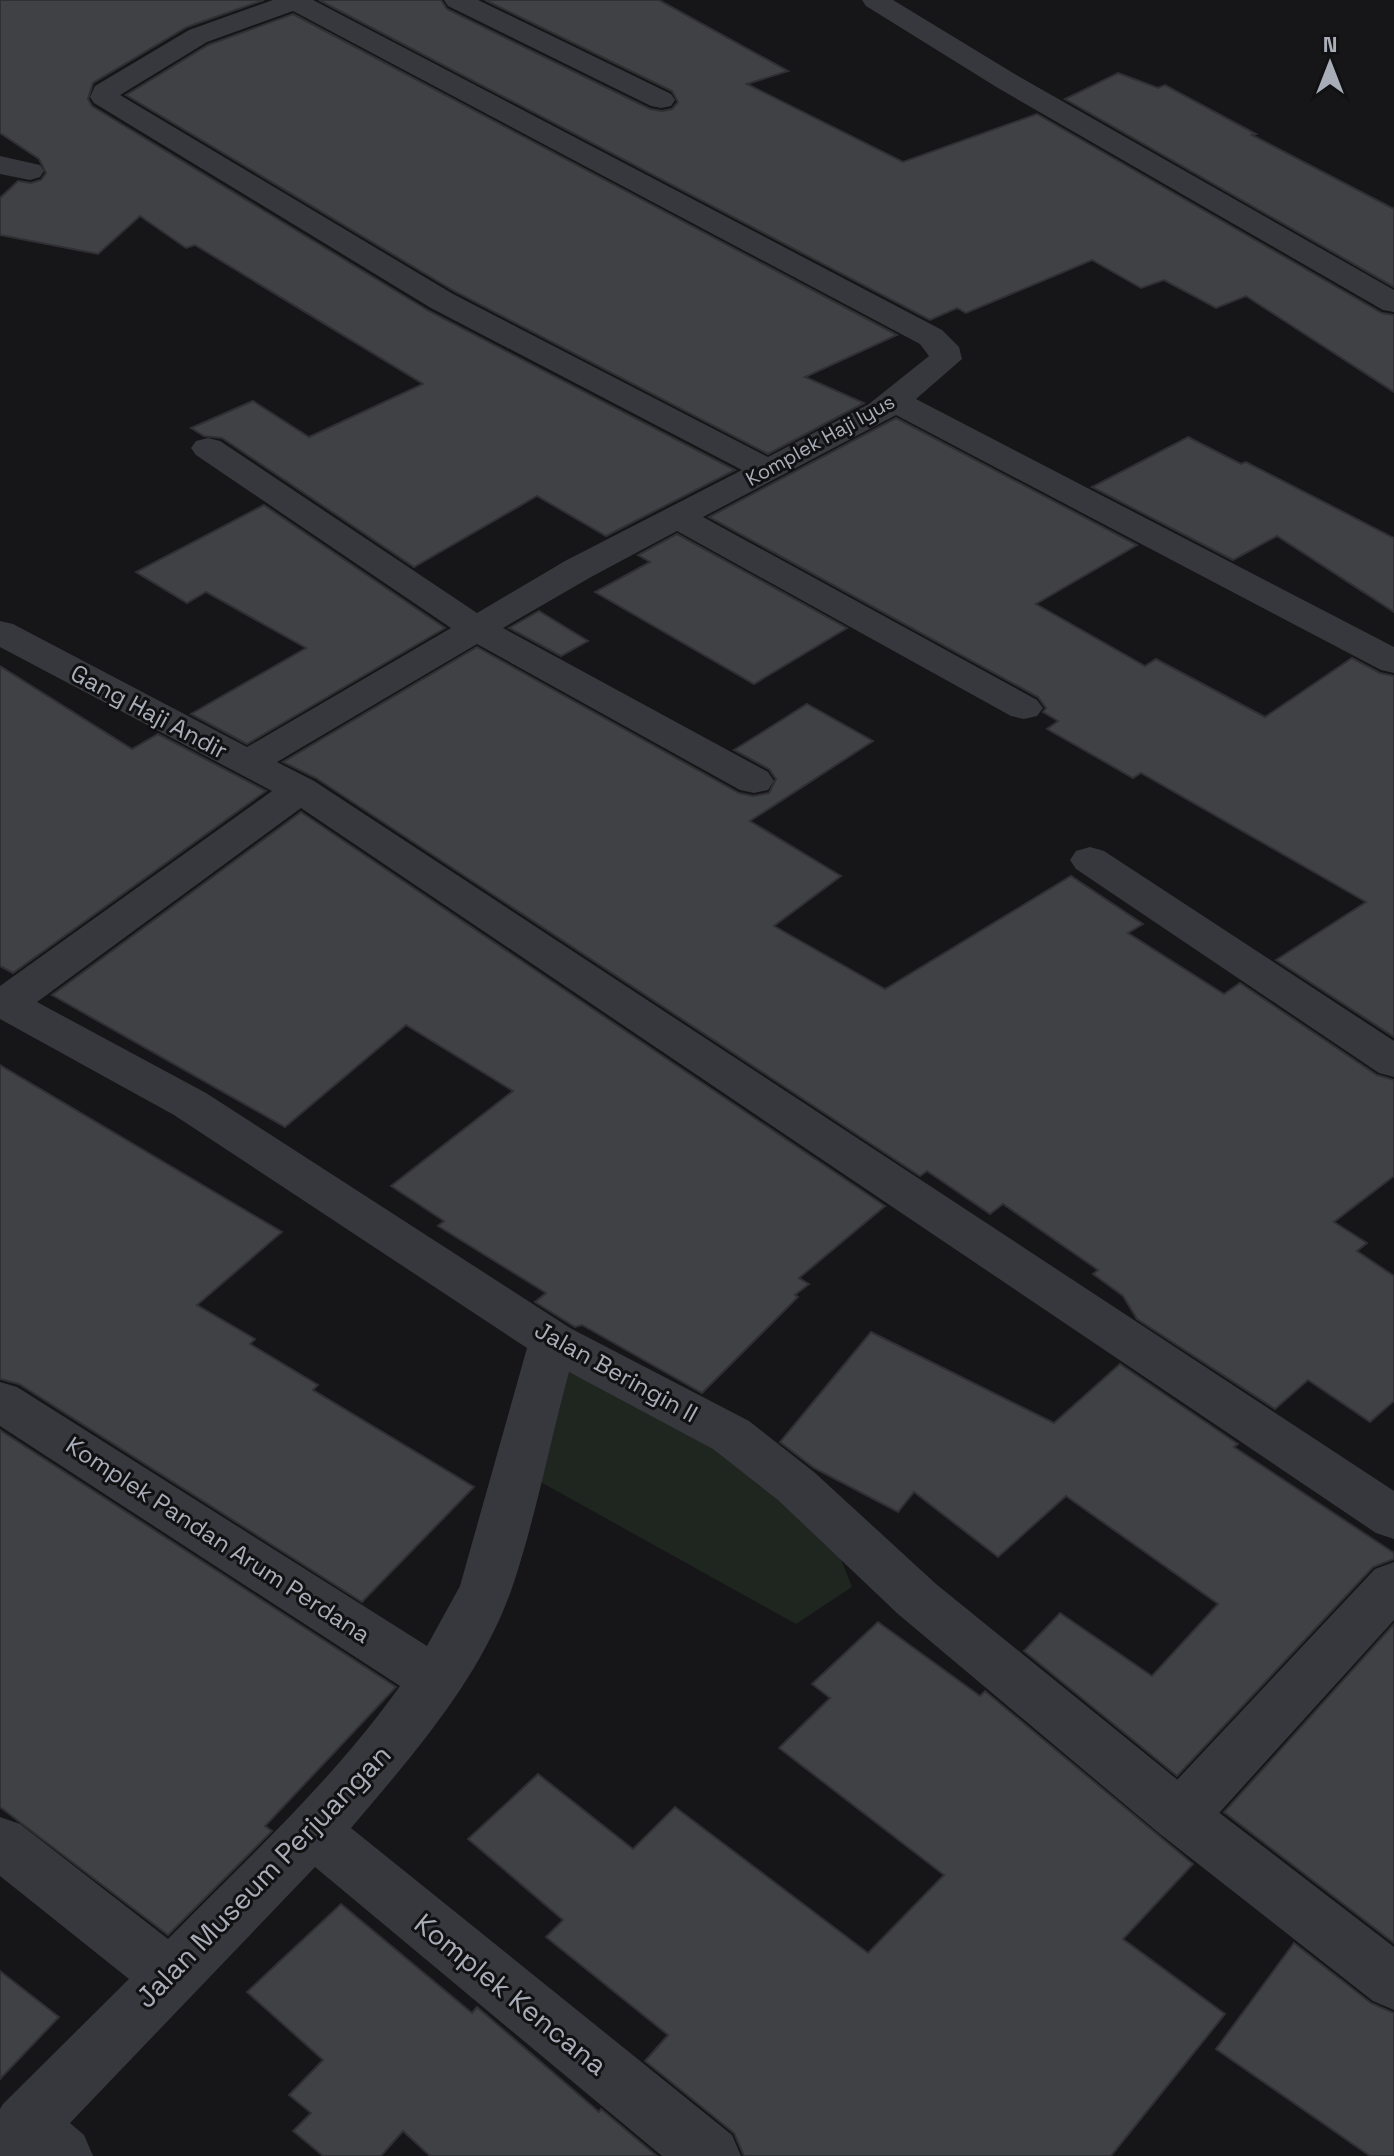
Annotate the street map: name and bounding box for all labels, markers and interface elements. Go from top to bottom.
north arrow [1290,24,1370,104]
text: N [1323,30,1337,58]
street label: Komplek Haji Iyus [741,388,899,492]
street label: Gang Haji Andir [65,657,233,766]
street label: Jalan Beringin II [529,1314,703,1429]
street label: Komplek Pandan Arum Perdana [60,1429,377,1650]
street label: Jalan Museum Perjuangan [128,1737,398,2015]
street label: Komplek Kencana [407,1905,615,2083]

